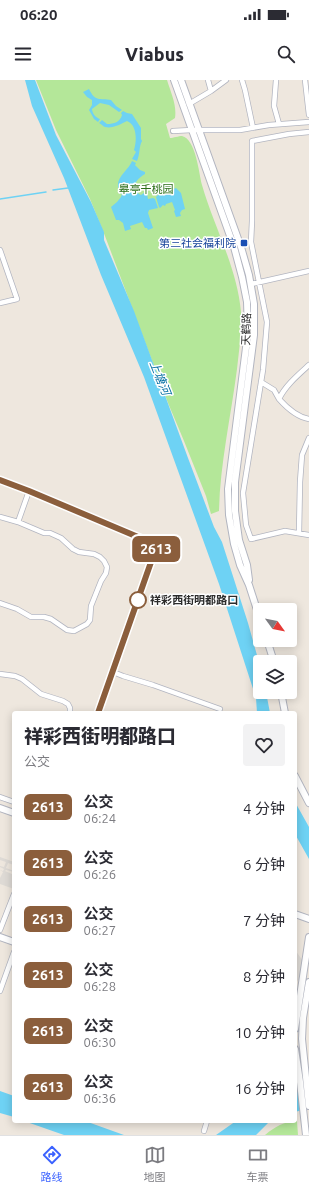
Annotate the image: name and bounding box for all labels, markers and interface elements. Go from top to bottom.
text: 06:20 [20,6,58,23]
icon: menu [12,43,34,65]
icon: search [275,43,297,65]
text: Viabus [125,44,184,64]
park label: 皋亭千桃园 [119,183,174,195]
place label: 第三社会福利院 [159,237,236,249]
marker: 第三社会福利院 [239,238,249,248]
street label: 天鹤路 [239,312,253,346]
water label: 上塘河 [148,359,174,399]
line badge: 2613 [128,536,184,562]
text: 2613 [140,541,172,557]
marker: 祥彩西街明都路口 [129,591,147,609]
place label: 祥彩西街明都路口 [150,594,238,606]
north arrow [253,603,297,647]
map controls [253,603,297,699]
button: layers [253,655,297,699]
button: heart [243,724,285,766]
text: 祥彩西街明都路口 [24,725,176,747]
text: 公交 [24,754,50,768]
text: 公交 [84,793,114,810]
text: 2613 [32,799,64,815]
text: 4 分钟 [243,800,285,817]
text: 06:24 [84,811,116,825]
text: 公交 [84,849,114,866]
text: 2613 [32,855,64,871]
text: 6 分钟 [243,856,285,873]
text: 06:26 [84,867,116,881]
text: 公交 [84,905,114,922]
text: 2613 [32,911,64,927]
text: 7 分钟 [243,912,285,929]
text: 06:27 [84,923,116,937]
text: 公交 [84,961,114,978]
text: 2613 [32,967,64,983]
text: 8 分钟 [243,968,285,985]
text: 06:28 [84,979,116,993]
text: 公交 [84,1017,114,1034]
text: 2613 [32,1023,64,1039]
text: 10 分钟 [235,1024,285,1041]
text: 06:30 [84,1035,116,1049]
text: 公交 [84,1073,114,1090]
text: 2613 [32,1079,64,1095]
text: 16 分钟 [235,1080,285,1097]
text: 06:36 [84,1091,116,1105]
tab: 路线 [41,1144,63,1184]
tab: 地图 [144,1144,166,1184]
tab: 车票 [247,1144,269,1184]

